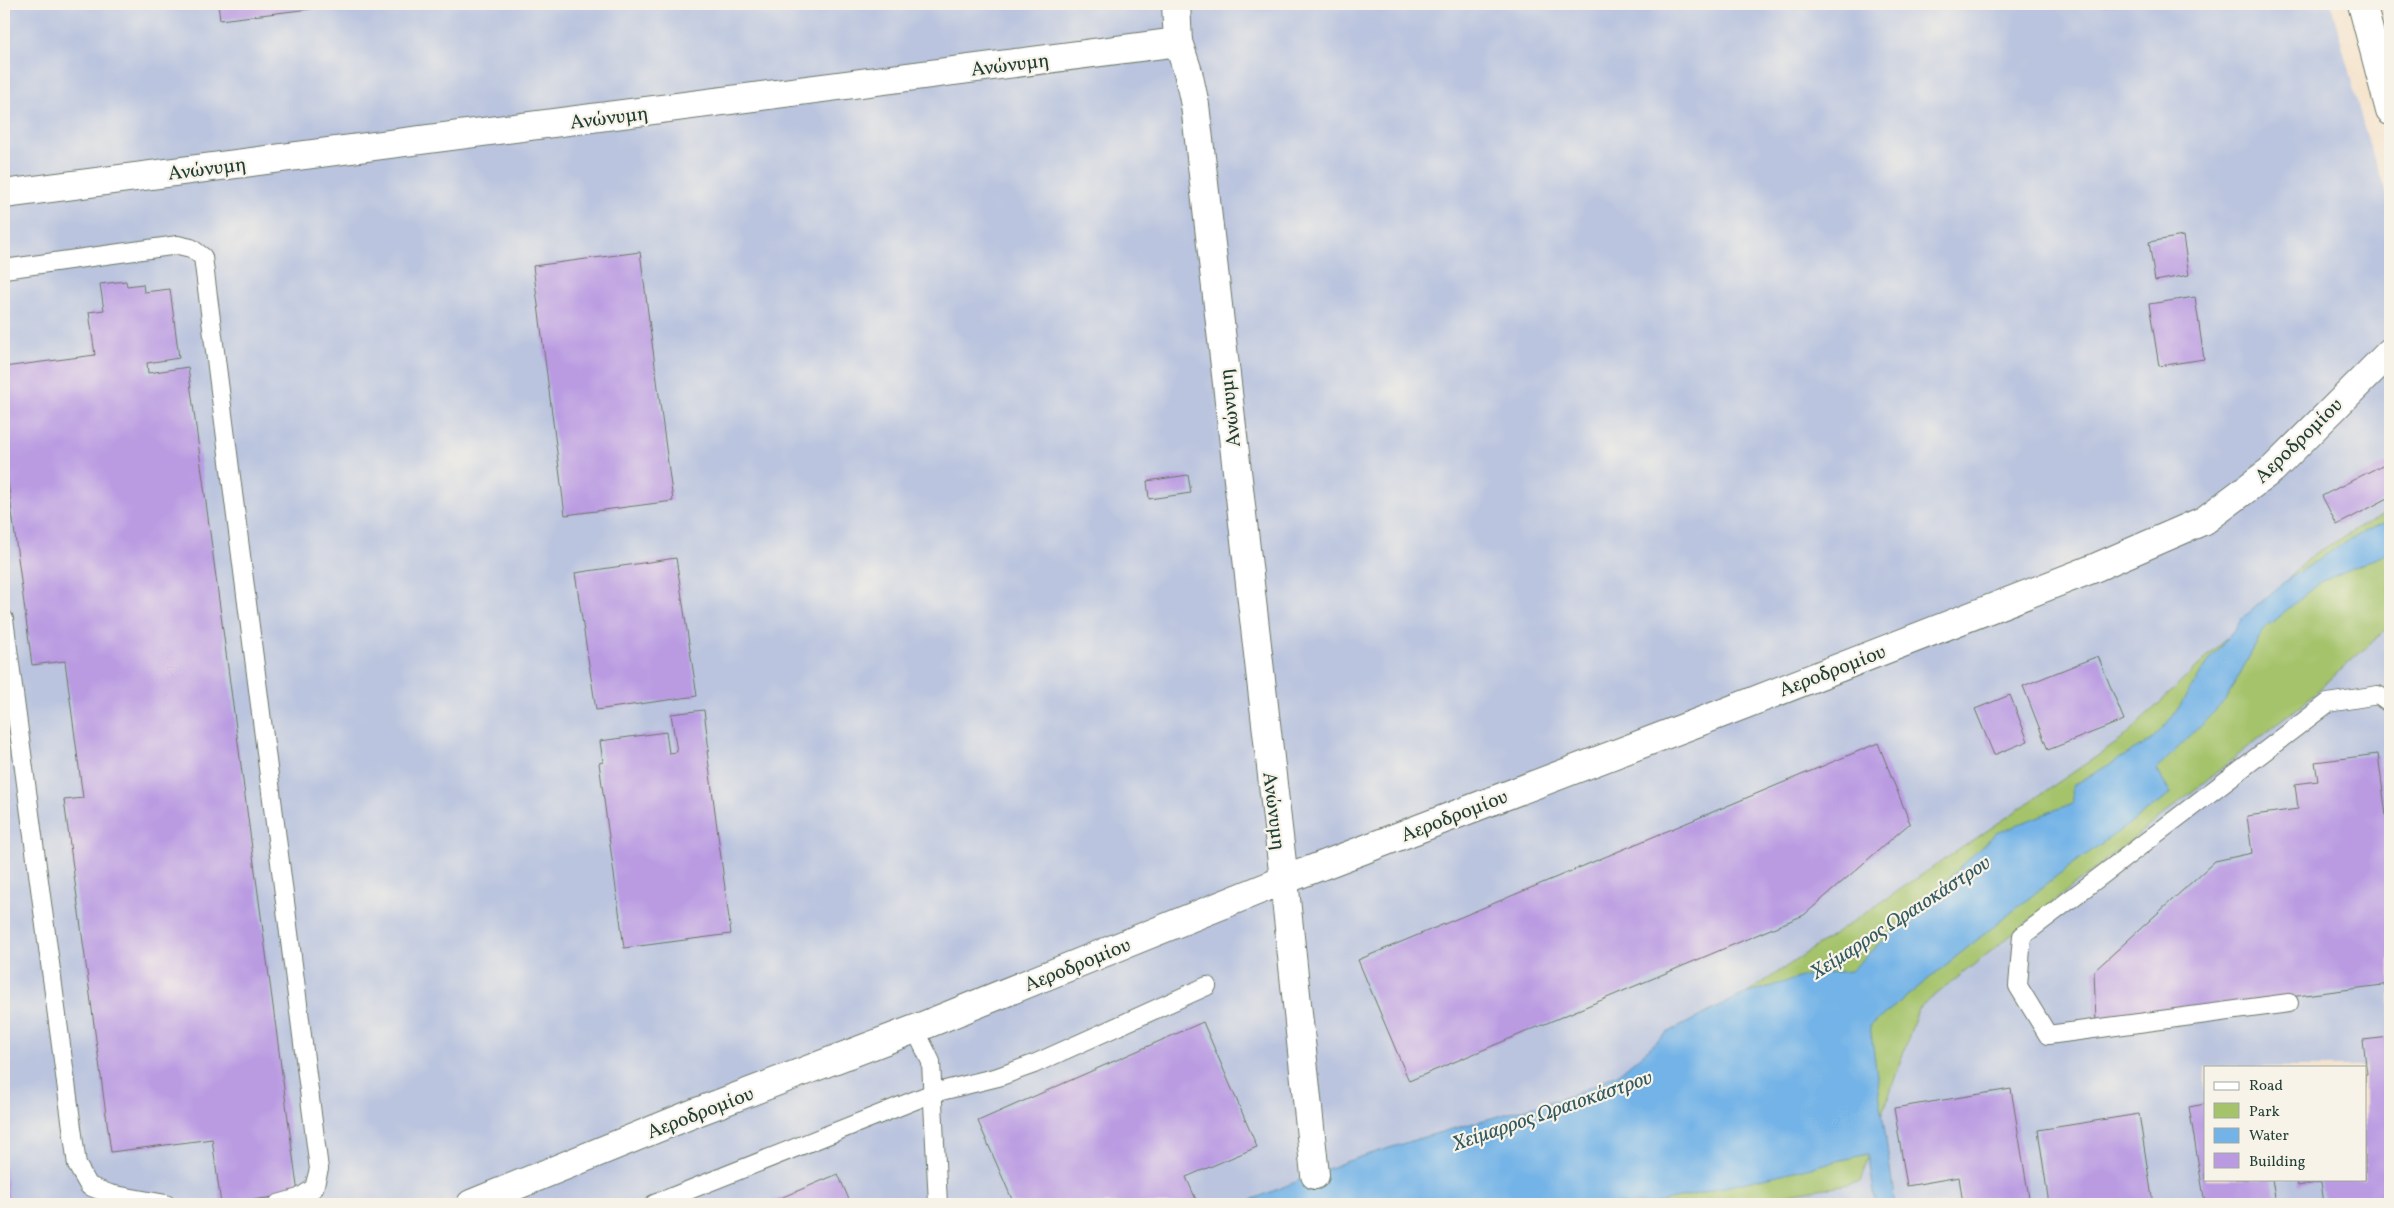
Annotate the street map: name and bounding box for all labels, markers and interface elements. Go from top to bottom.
street label: Ανώνυμη [969,47,1051,85]
street label: Ανώνυμη [568,100,650,138]
street label: Ανώνυμη [166,151,248,189]
street label: Ανώνυμη [1213,367,1249,449]
street label: Αεροδρομίου [2249,392,2350,491]
street label: Αεροδρομίου [1775,639,1890,705]
street label: Ανώνυμη [1254,770,1292,852]
street label: Αεροδρομίου [1397,784,1512,850]
water label: Χείμαρρος Ωραιοκάστρου [1804,849,1997,988]
street label: Αεροδρομίου [1020,932,1135,1000]
water label: Χείμαρρος Ωραιοκάστρου [1448,1064,1656,1160]
legend [2204,1066,2366,1180]
text: Road [2249,1076,2283,1097]
street label: Αεροδρομίου [643,1081,758,1147]
text: Park [2249,1102,2280,1123]
text: Water [2249,1126,2289,1147]
text: Building [2249,1152,2306,1173]

